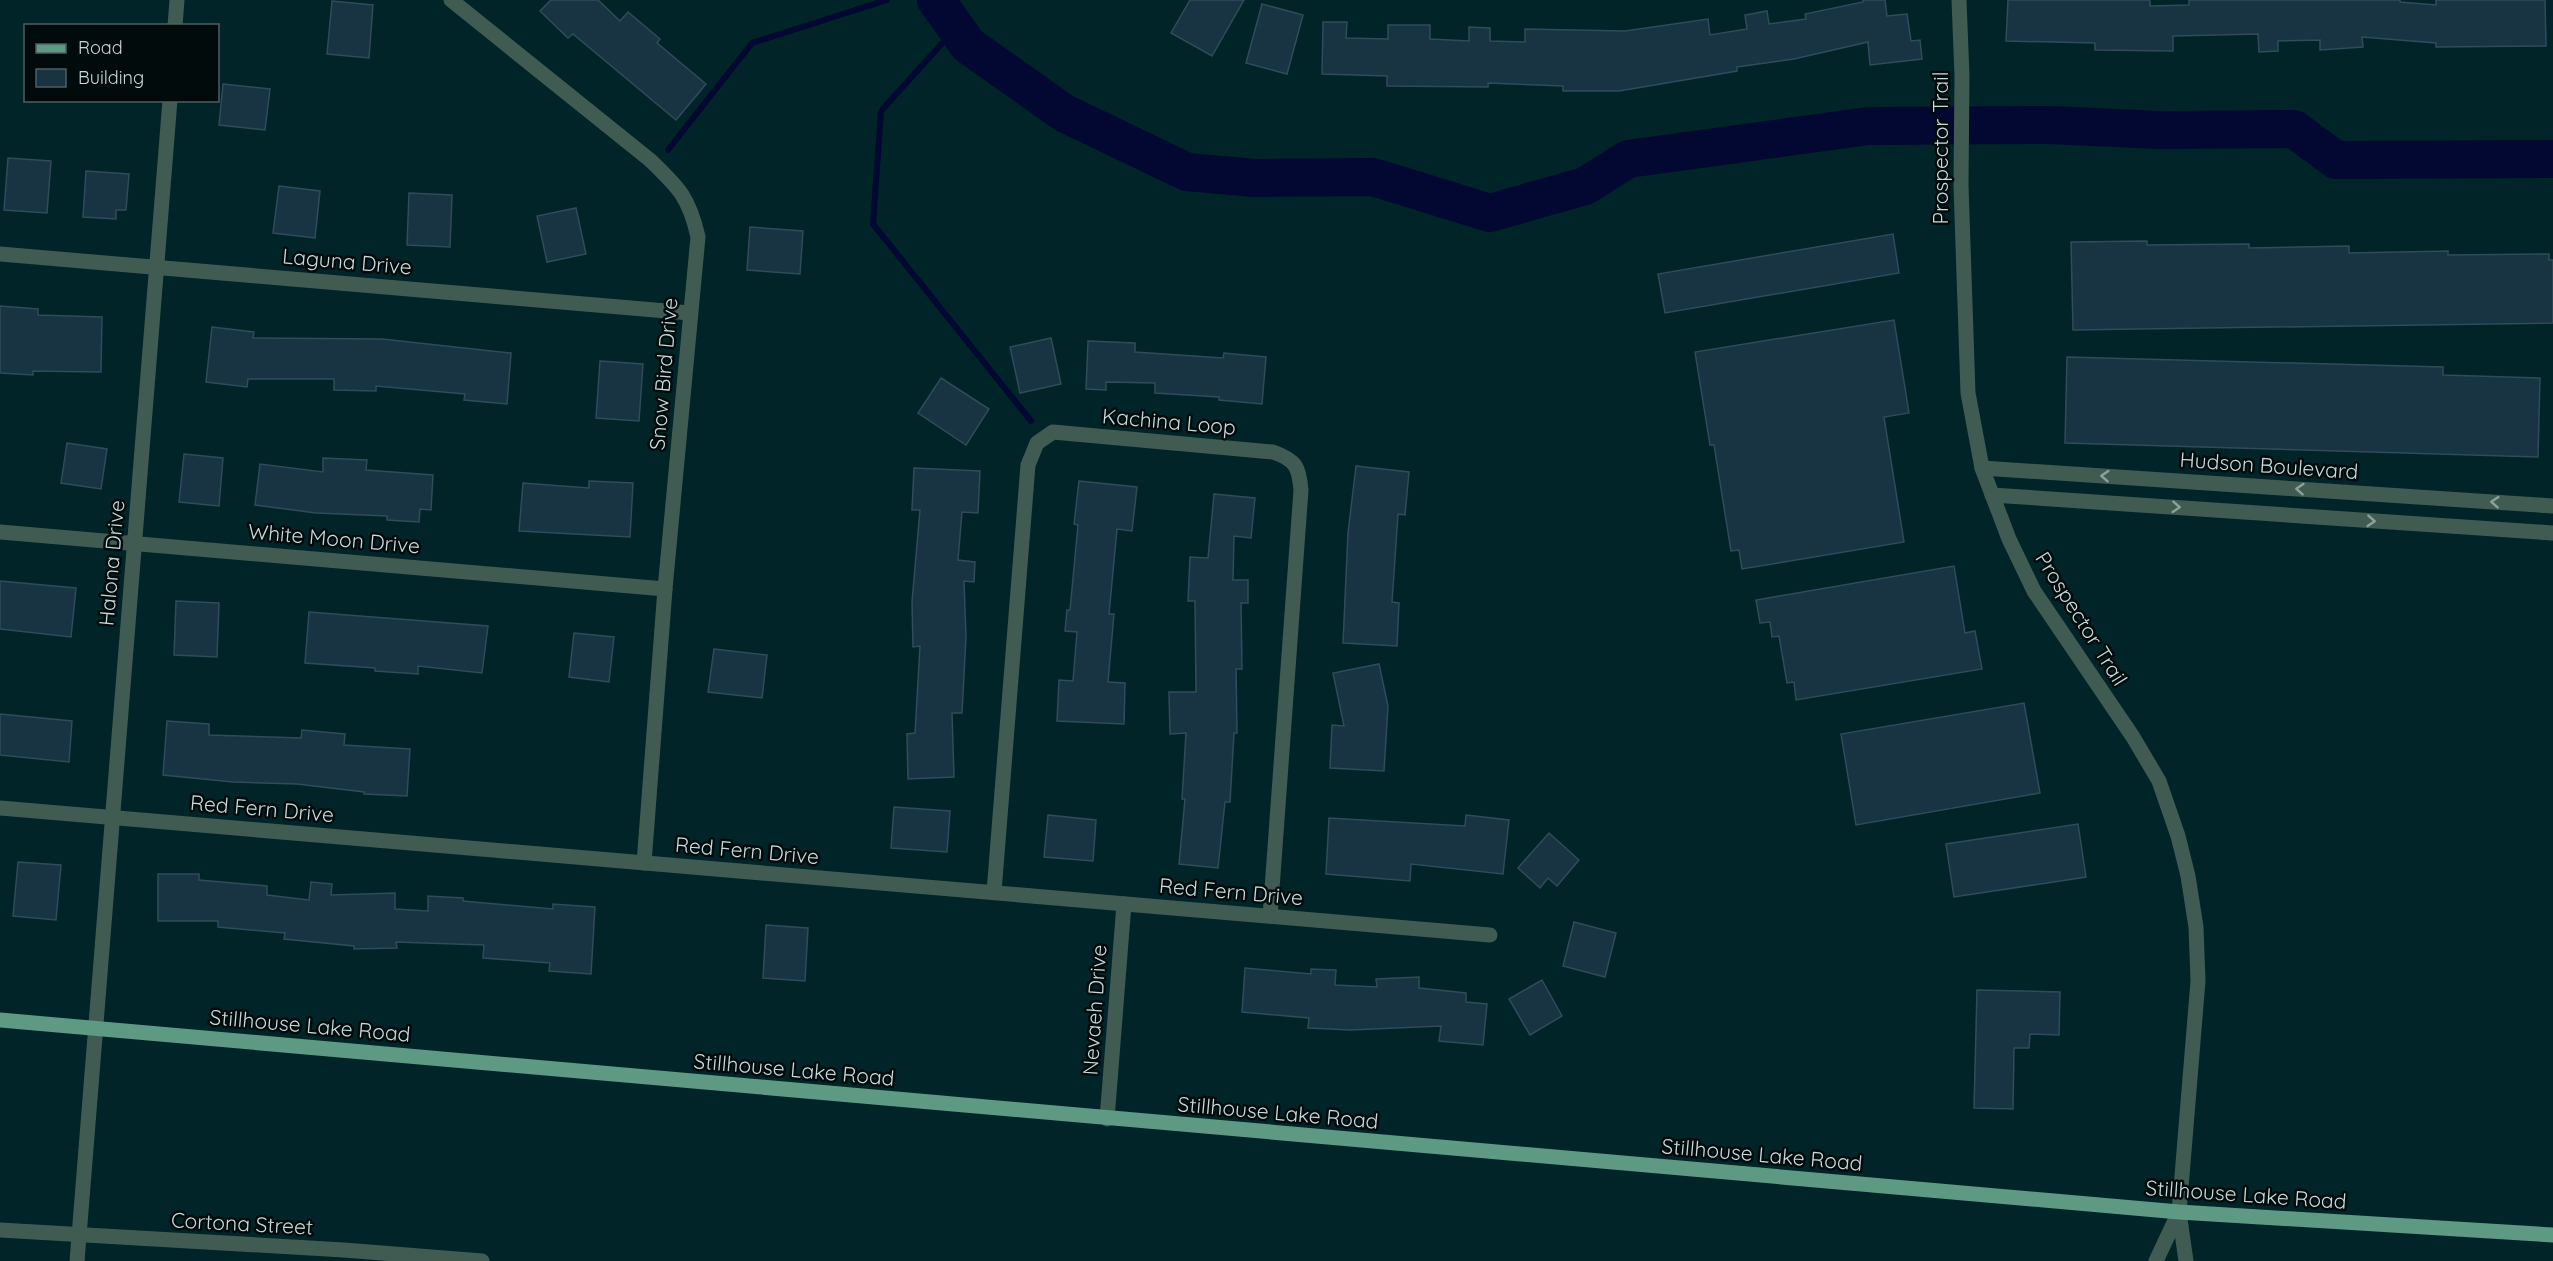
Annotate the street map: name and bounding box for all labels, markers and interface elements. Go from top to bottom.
legend [24,24,219,102]
text: Road [78,36,123,59]
text: Building [78,66,144,89]
street label: Prospector Trail [1927,72,1953,224]
street label: Laguna Drive [281,242,413,280]
street label: Snow Bird Drive [643,297,683,451]
street label: Kachina Loop [1101,402,1237,440]
street label: Hudson Boulevard [2179,446,2359,484]
one-way arrow [2101,470,2110,483]
one-way arrow [2296,483,2305,496]
one-way arrow [2490,496,2499,509]
street label: Halona Drive [93,499,129,627]
one-way arrow [2172,501,2181,514]
one-way arrow [2366,514,2375,527]
street label: White Moon Drive [247,518,421,558]
street label: Prospector Trail [2030,547,2133,690]
street label: Red Fern Drive [189,789,335,827]
street label: Red Fern Drive [674,831,820,869]
street label: Red Fern Drive [1158,872,1304,910]
street label: Nevaeh Drive [1076,944,1112,1076]
street label: Stillhouse Lake Road [209,1003,412,1047]
street label: Stillhouse Lake Road [693,1047,896,1091]
street label: Stillhouse Lake Road [1177,1090,1380,1134]
street label: Stillhouse Lake Road [1661,1132,1864,1176]
street label: Stillhouse Lake Road [2145,1174,2347,1214]
street label: Cortona Street [170,1206,314,1240]

